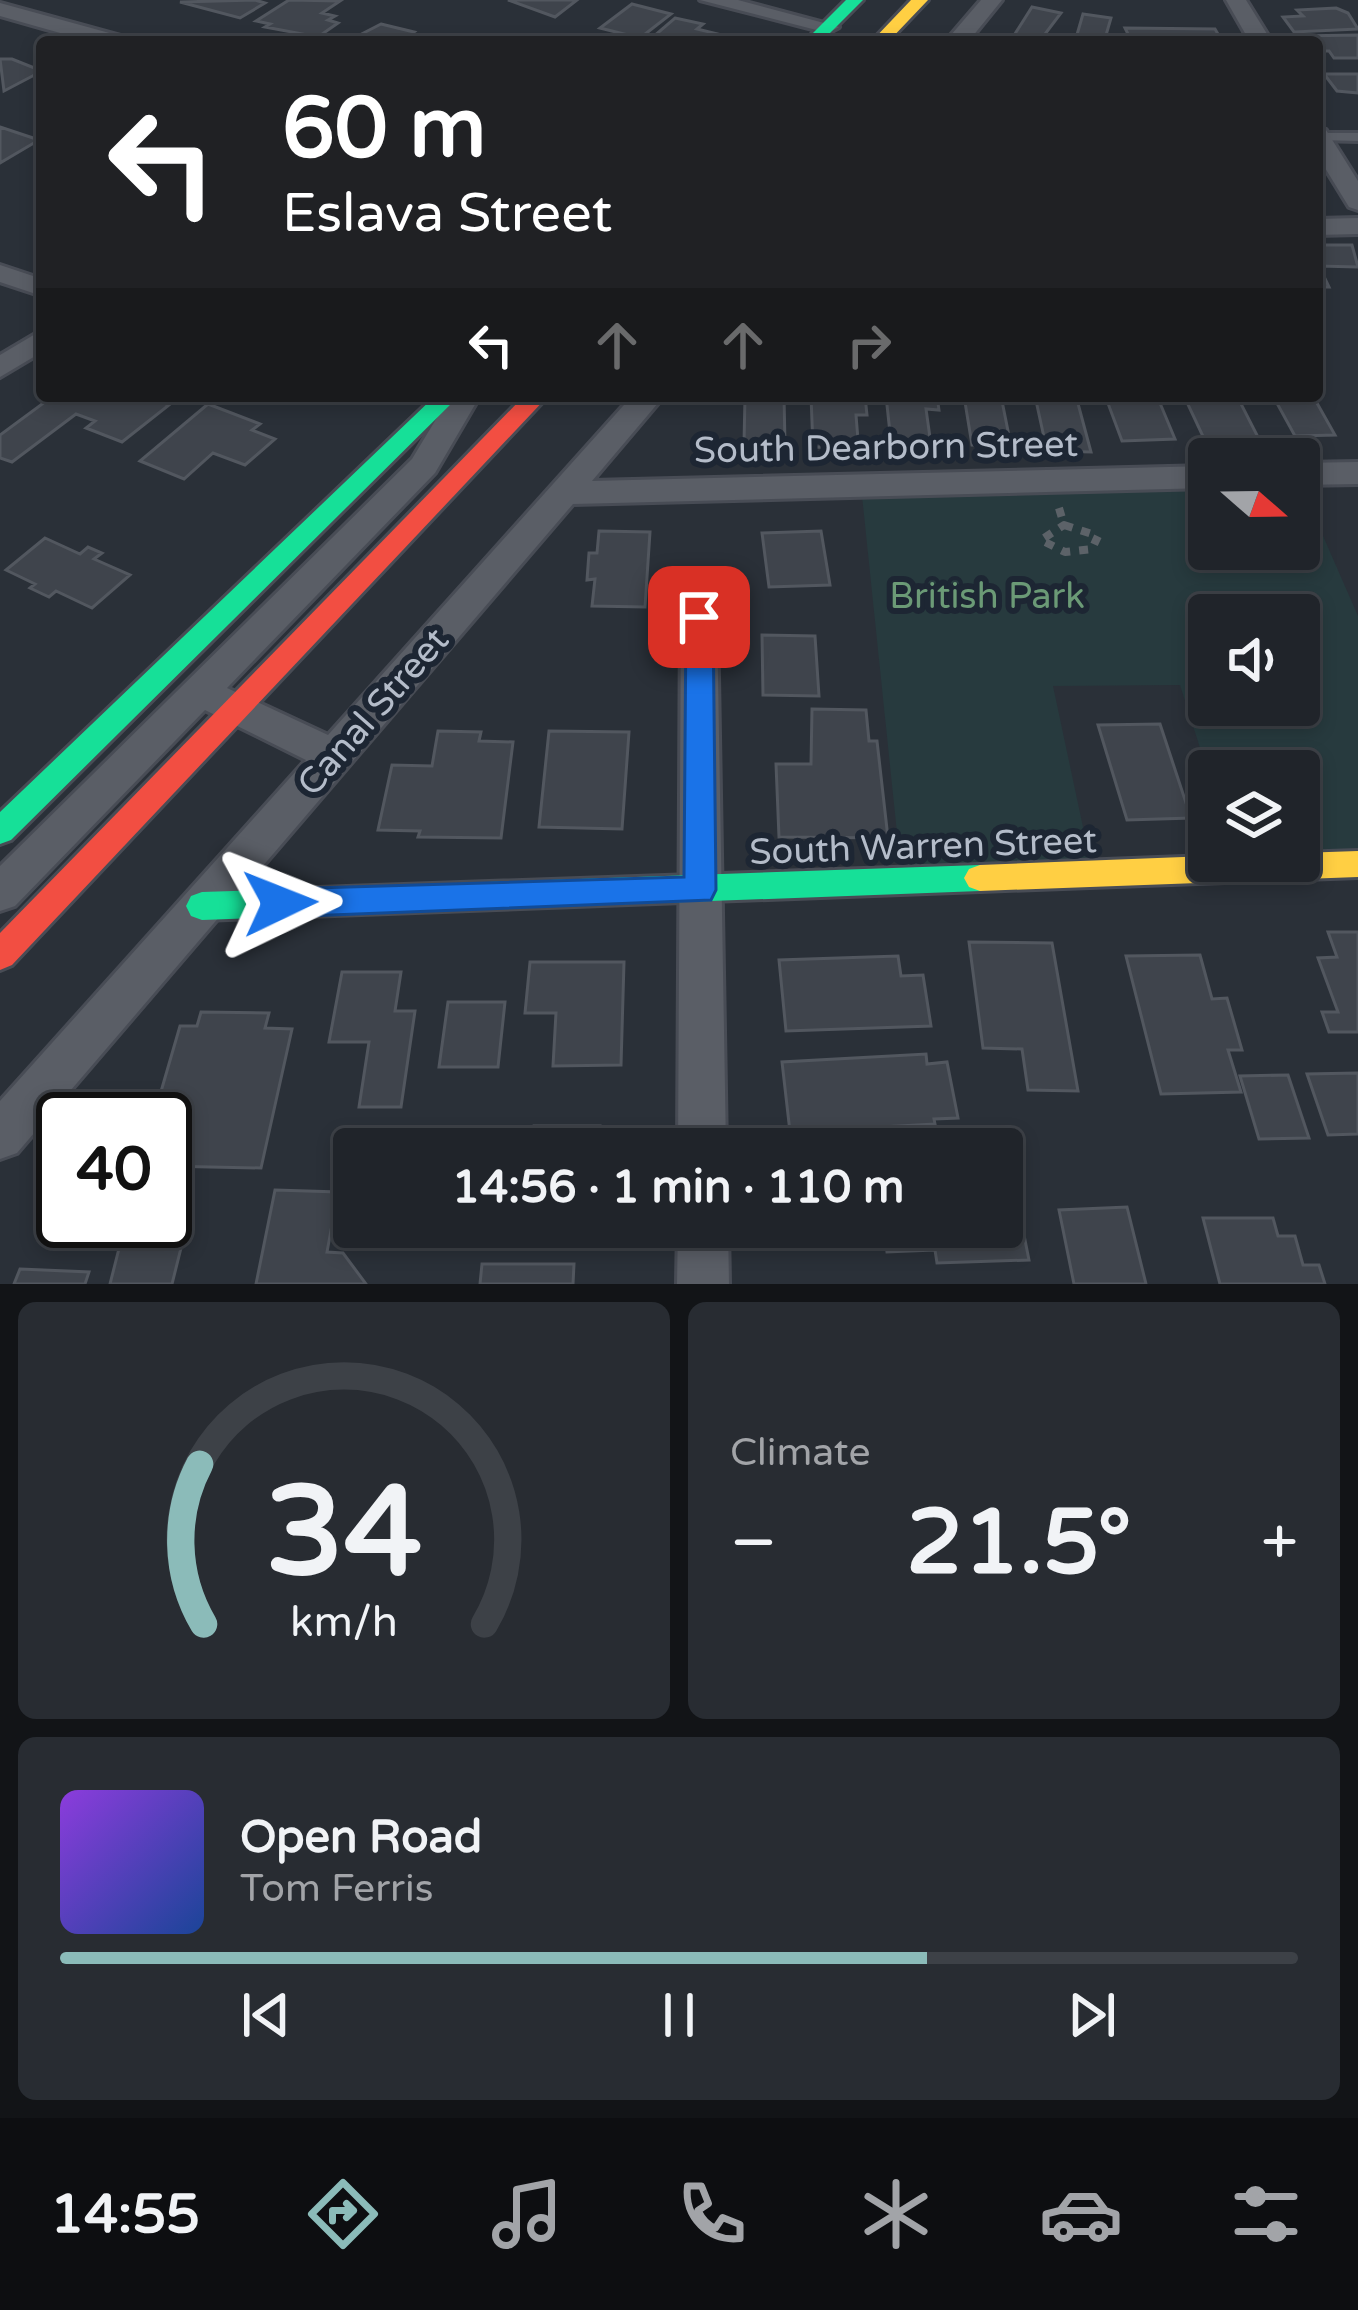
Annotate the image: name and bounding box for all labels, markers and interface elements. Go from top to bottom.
text: 60 m [282,79,486,180]
icon: left [84,84,240,240]
text: Eslava Street [282,181,612,246]
icon: left [458,312,524,378]
icon: ahead [584,312,650,378]
icon: ahead [710,312,776,378]
icon: right [836,312,902,378]
street label: South Dearborn Street [694,423,1079,472]
north arrow [1188,438,1320,570]
map controls [1188,438,1320,882]
pin [648,566,750,668]
park label: British Park [889,575,1085,618]
icon: arrive [666,584,732,650]
button: sound [1188,594,1320,726]
street label: Canal Street [288,619,458,805]
button: layers [1188,750,1320,882]
street label: South Warren Street [749,819,1098,874]
position arrow [217,840,343,966]
speed limit sign: 40 [36,1092,192,1248]
text: 14:56 · 1 min · 110 m [452,1161,904,1215]
text: Climate [730,1429,870,1476]
text: 34 [266,1458,422,1609]
text: 21.5° [906,1489,1132,1598]
text: − [730,1503,777,1583]
text: + [1261,1503,1298,1583]
text: km/h [290,1596,398,1647]
text: Open Road [240,1811,482,1865]
text: Tom Ferris [240,1865,433,1912]
icon: previous [233,1982,299,2048]
icon: pause [646,1982,712,2048]
icon: next [1059,1982,1125,2048]
icon: directions [301,2172,385,2256]
icon: music [485,2172,569,2256]
icon: phone [670,2172,754,2256]
icon: climate [854,2172,938,2256]
icon: car [1039,2172,1123,2256]
icon: filters [1224,2172,1308,2256]
text: 14:55 [50,2182,200,2247]

